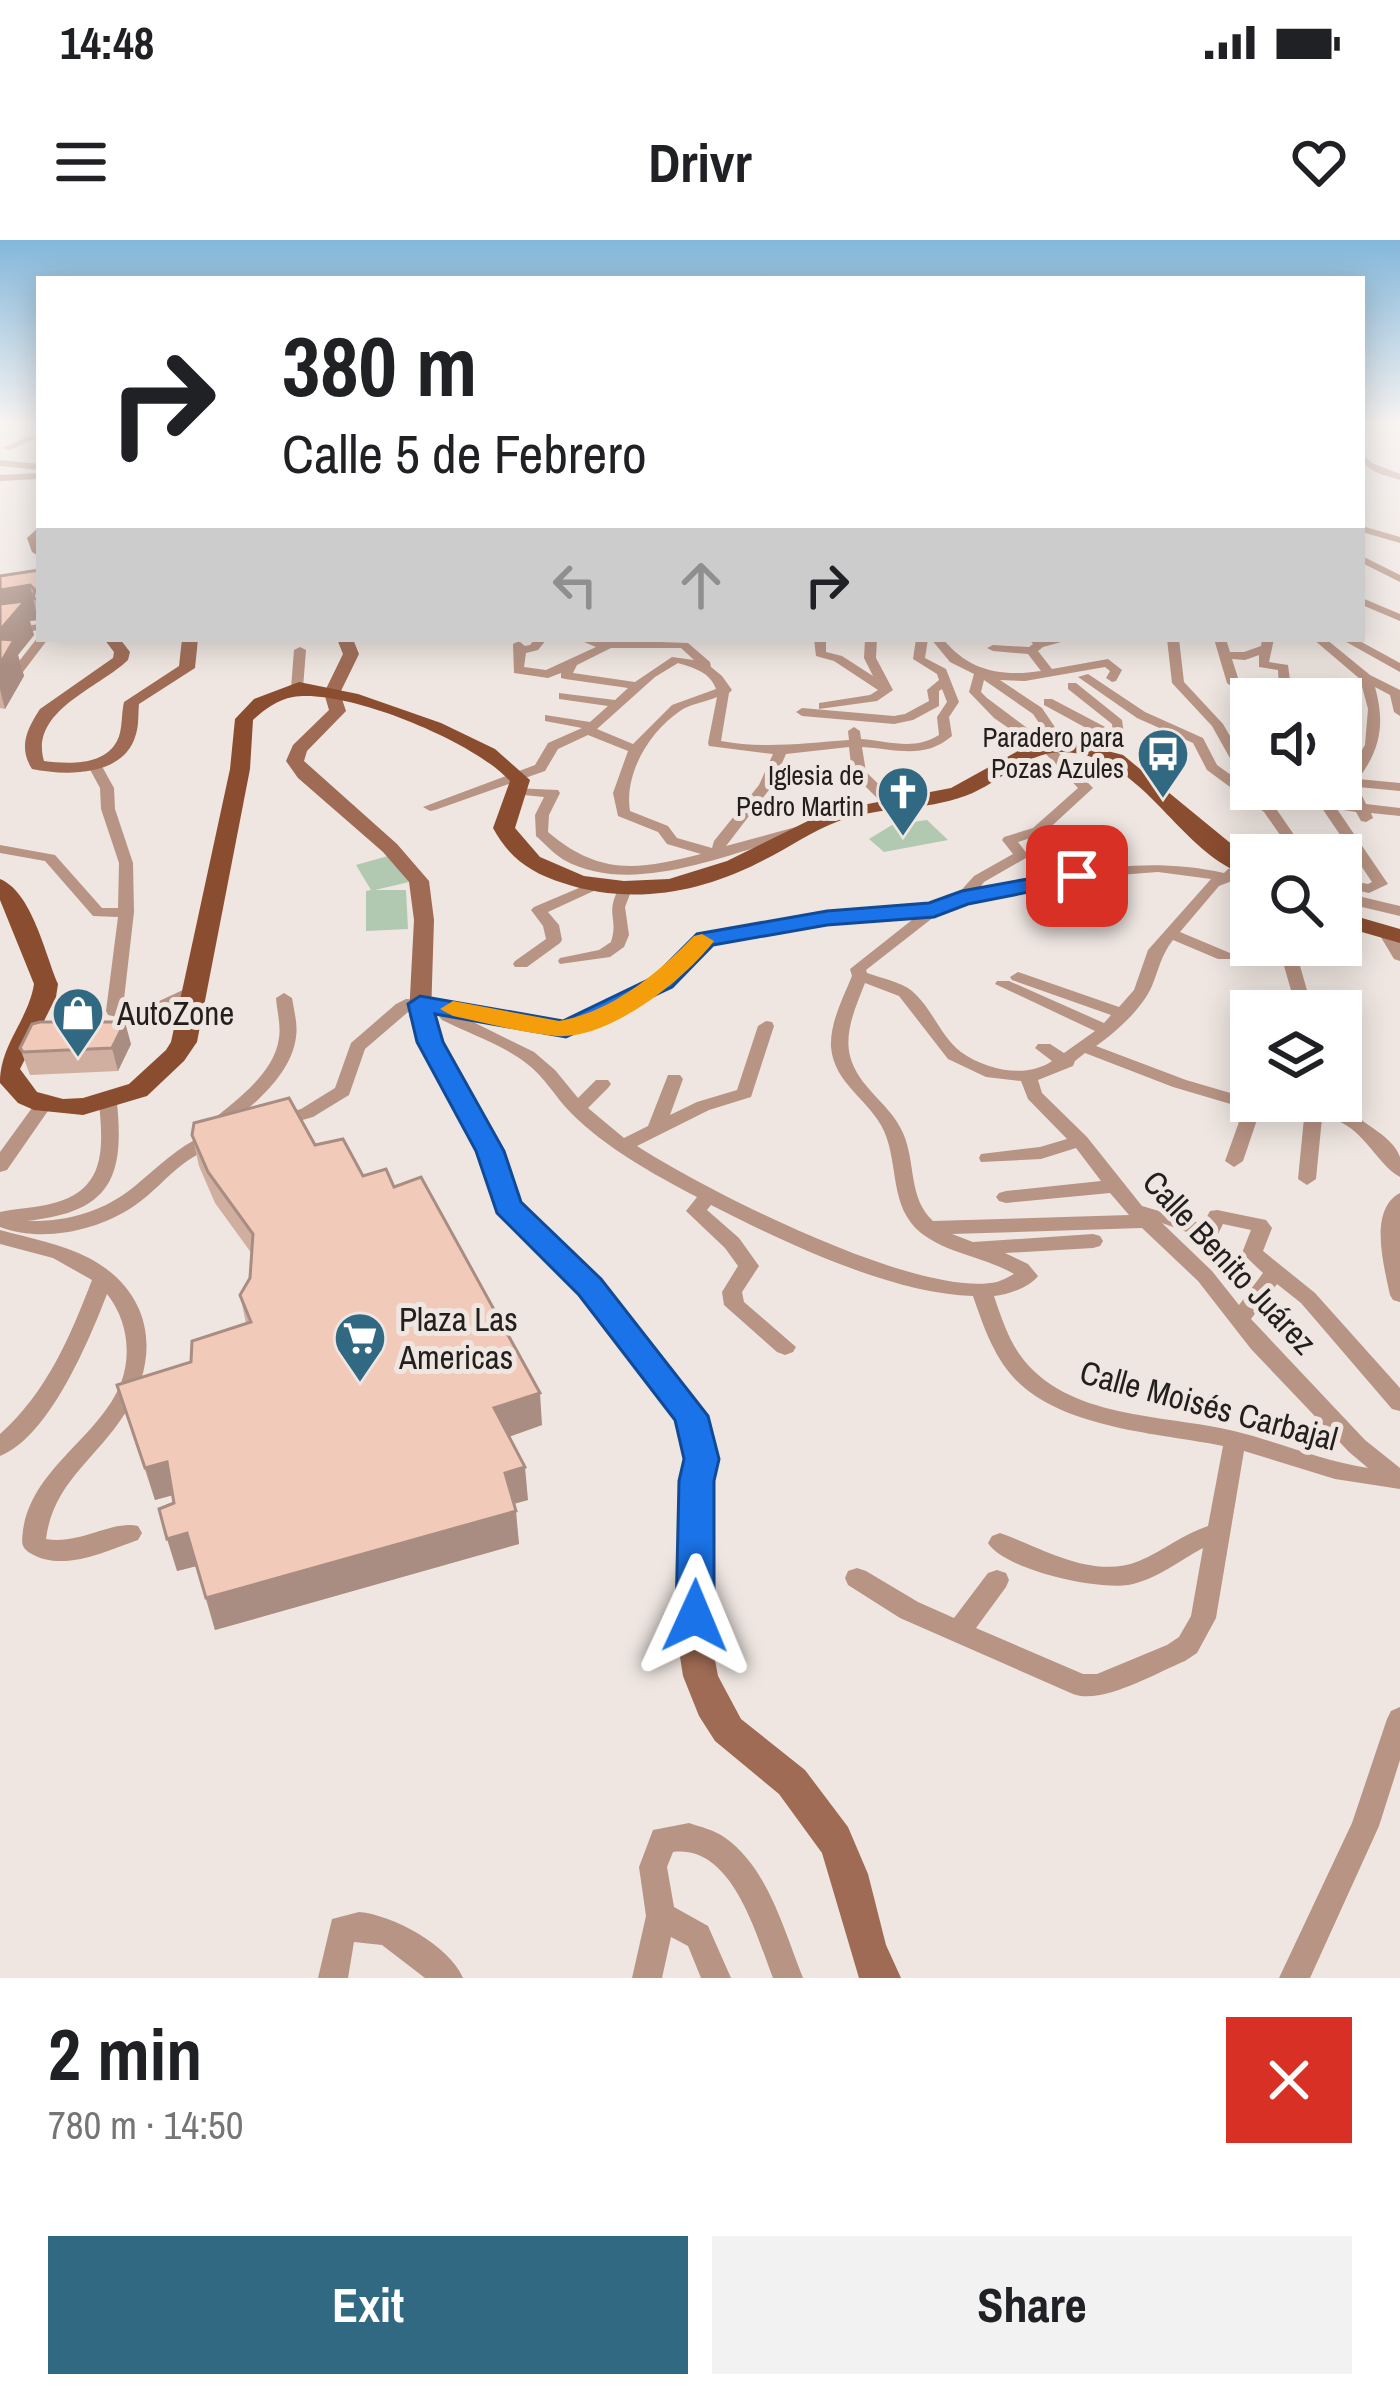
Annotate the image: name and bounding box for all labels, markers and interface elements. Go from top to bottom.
text: 14:48 [60,12,154,73]
text: Drivr [648,126,752,199]
icon: menu [48,129,114,195]
icon: heart [1286,129,1352,195]
text: 380 m [282,309,477,422]
icon: right [84,324,240,480]
text: Calle 5 de Febrero [282,417,647,490]
icon: left [542,552,608,618]
icon: ahead [668,552,734,618]
icon: right [794,552,860,618]
map controls [1230,678,1362,1122]
button: sound [1230,678,1362,810]
place label: Paradero para Pozas Azules [982,719,1124,786]
bus stop icon: Paradero para Pozas Azules [1135,726,1191,800]
place label: Iglesia de Pedro Martin [736,757,864,824]
church icon: Iglesia de Pedro Martin [875,764,931,838]
pin [1026,825,1128,927]
button: search [1230,834,1362,966]
icon: arrive [1044,843,1110,909]
shop icon: AutoZone [50,985,106,1059]
button: layers [1230,990,1362,1122]
place label: AutoZone [116,991,234,1035]
street label: Calle Benito Juárez [1133,1161,1327,1363]
place label: Plaza Las Americas [398,1297,518,1379]
supermarket icon: Plaza Las Americas [332,1310,388,1384]
street label: Calle Moisés Carbajal [1075,1349,1343,1461]
position arrow [632,1553,758,1679]
text: 2 min [48,2005,202,2102]
button: close [1226,2017,1352,2143]
text: 780 m · 14:50 [48,2099,244,2151]
button: Exit [48,2236,688,2374]
button: Share [712,2236,1352,2374]

